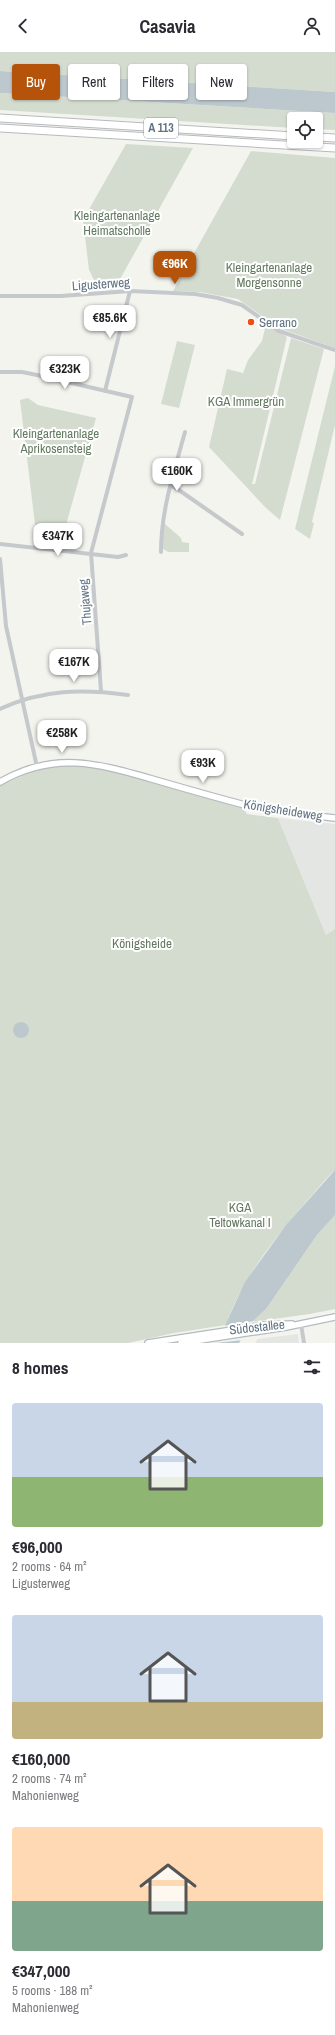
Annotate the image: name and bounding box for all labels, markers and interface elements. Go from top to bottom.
text: Casavia [140,14,195,39]
icon: back [12,15,34,37]
icon: person [301,15,323,37]
chip: Buy [12,64,60,100]
chip: Rent [68,64,120,100]
chip: Filters [128,64,188,100]
chip: New [196,64,247,100]
map controls [287,112,323,148]
button: locate [287,112,323,148]
road number: A 113 [144,118,178,138]
park label: Kleingartenanlage Heimatscholle [74,207,160,239]
pin: €96K [151,251,199,285]
text: €96K [162,255,188,272]
park label: Kleingartenanlage Morgensonne [226,259,312,291]
street label: Ligusterweg [71,273,131,295]
pin: €85.6K [77,305,143,339]
text: €85.6K [93,309,127,326]
place label: Serrano [259,314,297,331]
marker: Serrano [246,317,256,327]
pin: €323K [37,356,93,390]
text: €323K [49,360,81,377]
park label: KGA Immergrün [208,393,284,410]
park label: Kleingartenanlage Aprikosensteig [13,425,99,457]
pin: €160K [149,458,205,492]
text: €160K [161,462,193,479]
pin: €347K [30,523,86,557]
text: €347K [42,527,74,544]
street label: Thujaweg [75,578,95,626]
pin: €167K [46,649,102,683]
text: €167K [58,653,90,670]
pin: €258K [34,720,90,754]
text: €258K [46,724,78,741]
pin: €93K [179,750,227,784]
text: €93K [190,754,216,771]
street label: Königsheideweg [242,795,324,825]
park label: Königsheide [112,935,172,952]
park label: KGA Teltowkanal I [209,1199,271,1231]
street label: Südostallee [228,1316,286,1338]
text: 8 homes [12,1356,69,1379]
icon: filters [301,1356,323,1378]
icon: home [132,1429,204,1501]
text: €96,000 [12,1535,62,1558]
text: 2 rooms · 64 m² [12,1558,87,1575]
text: Ligusterweg [12,1575,70,1592]
icon: home [132,1641,204,1713]
text: €160,000 [12,1747,70,1770]
text: 2 rooms · 74 m² [12,1770,87,1787]
text: Mahonienweg [12,1787,79,1804]
icon: home [132,1853,204,1925]
text: €347,000 [12,1959,70,1982]
text: 5 rooms · 188 m² [12,1982,93,1999]
text: Mahonienweg [12,1999,79,2016]

